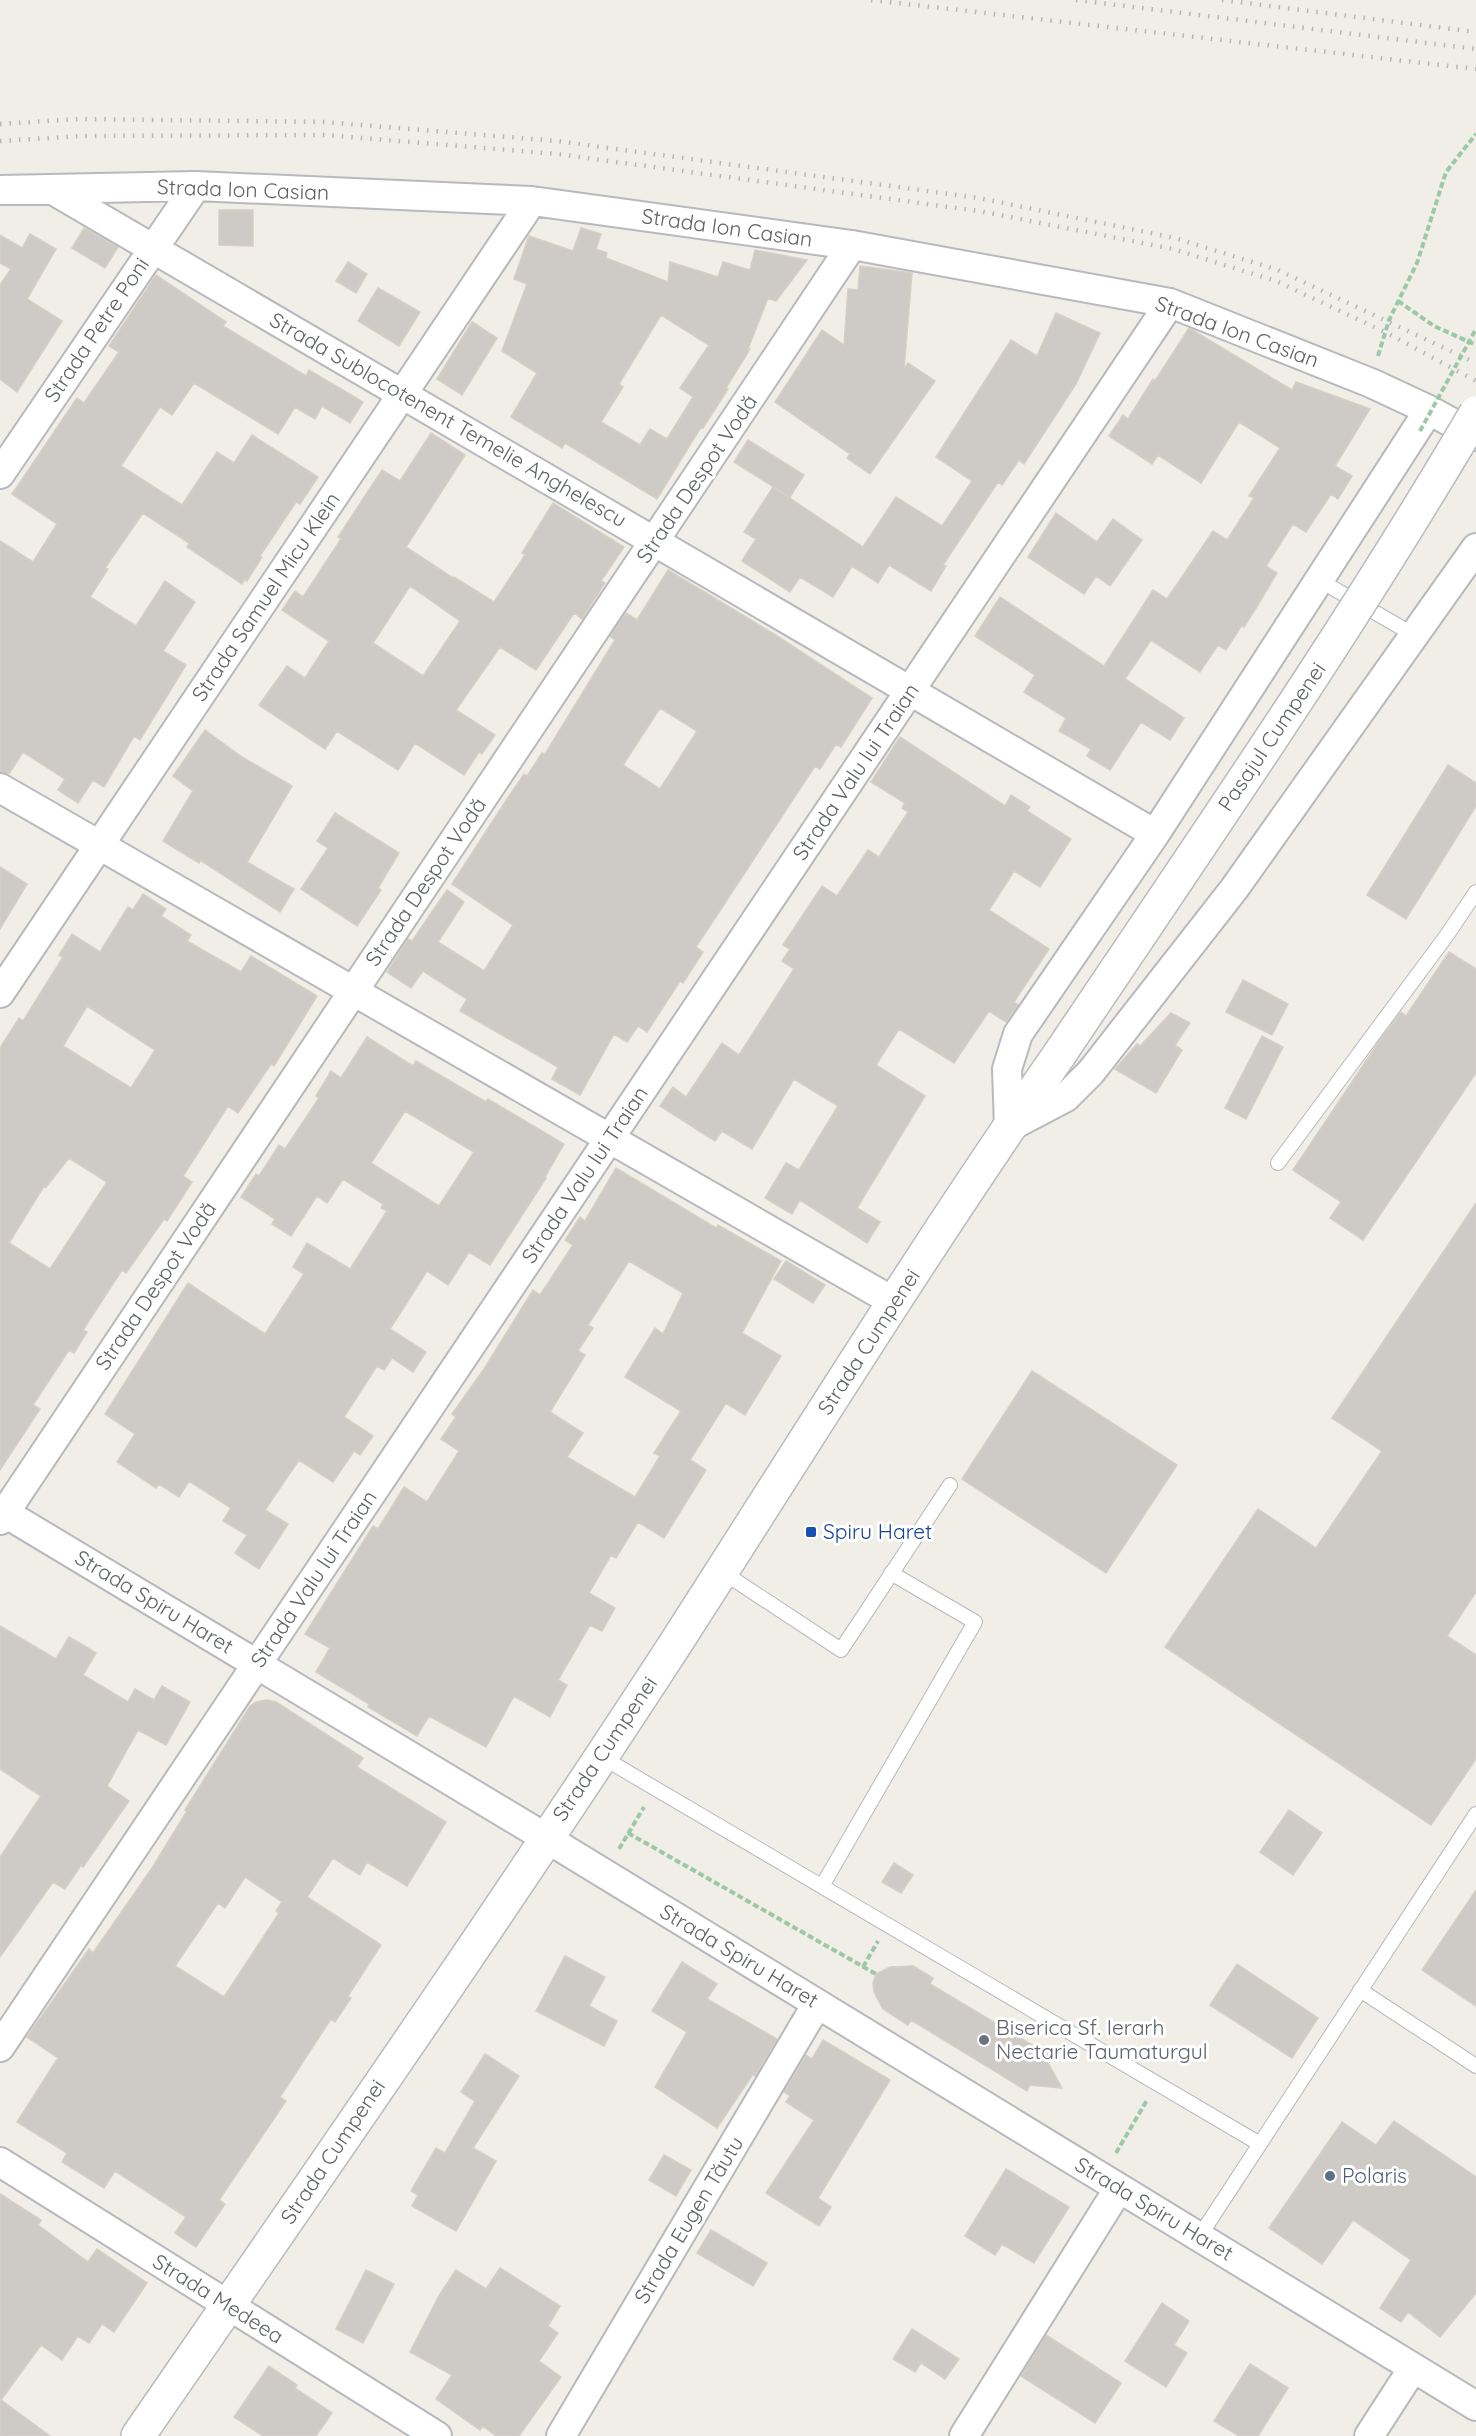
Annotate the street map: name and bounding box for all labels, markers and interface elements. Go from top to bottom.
street label: Strada Ion Casian [157,173,329,205]
street label: Strada Ion Casian [640,202,814,252]
street label: Strada Petre Poni [38,252,154,407]
street label: Strada Ion Casian [1152,289,1323,373]
street label: Strada Sublocotenent Temelie Anghelescu [265,306,632,532]
street label: Strada Despot Vodă [630,389,762,568]
street label: Strada Samuel Micu Klein [185,487,345,706]
street label: Pasajul Cumpenei [1212,657,1331,816]
street label: Strada Valu lui Traian [786,678,924,865]
street label: Strada Despot Vodă [359,792,491,971]
street label: Strada Valu lui Traian [515,1081,653,1268]
street label: Strada Despot Vodă [89,1196,221,1375]
street label: Strada Cumpenei [811,1264,925,1419]
street label: Strada Valu lui Traian [244,1485,382,1672]
place label: Spiru Haret [823,1518,932,1544]
marker: Spiru Haret [804,1525,818,1539]
street label: Strada Spiru Haret [71,1544,238,1659]
street label: Strada Cumpenei [546,1671,662,1826]
street label: Strada Spiru Haret [656,1898,823,2013]
place label: Biserica Sf. Ierarh Nectarie Taumaturgul [996,2014,1208,2064]
marker: Biserica Sf. Ierarh Nectarie Taumaturgul [977,2033,991,2047]
street label: Strada Cumpenei [274,2074,390,2229]
street label: Strada Eugen Tăutu [628,2131,748,2308]
street label: Strada Spiru Haret [1071,2151,1238,2266]
place label: Polaris [1342,2162,1407,2188]
marker: Polaris [1323,2169,1337,2183]
street label: Strada Medeea [148,2248,289,2349]

